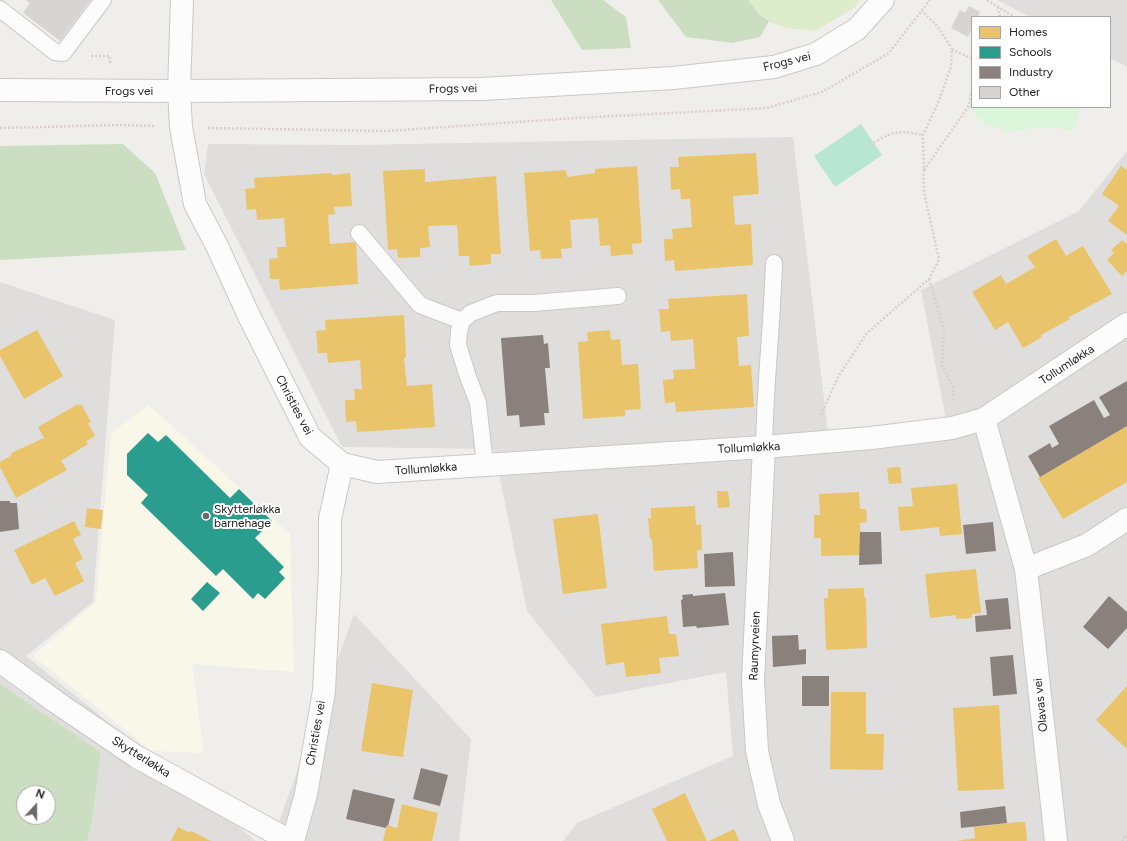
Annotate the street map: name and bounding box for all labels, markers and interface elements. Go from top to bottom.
legend [971,16,1111,108]
text: Homes [1009,25,1047,39]
text: Schools [1009,45,1052,59]
street label: Frogs vei [762,49,812,75]
text: Industry [1009,65,1053,79]
street label: Frogs vei [429,81,477,97]
street label: Frogs vei [105,84,153,98]
text: Other [1009,85,1040,99]
street label: Tollumløkka [1037,342,1097,388]
street label: Christies vei [272,373,316,437]
street label: Tollumløkka [718,439,780,457]
street label: Tollumløkka [394,460,458,478]
place label: Skytterløkka barnehage [214,502,280,530]
marker: Skytterløkka barnehage [201,511,211,521]
street label: Raumyrveien [747,611,763,681]
street label: Olavas vei [1031,677,1051,733]
street label: Christies vei [303,699,329,767]
street label: Skytterløkka [109,733,173,781]
north arrow [16,785,56,825]
text: N [34,787,46,802]

